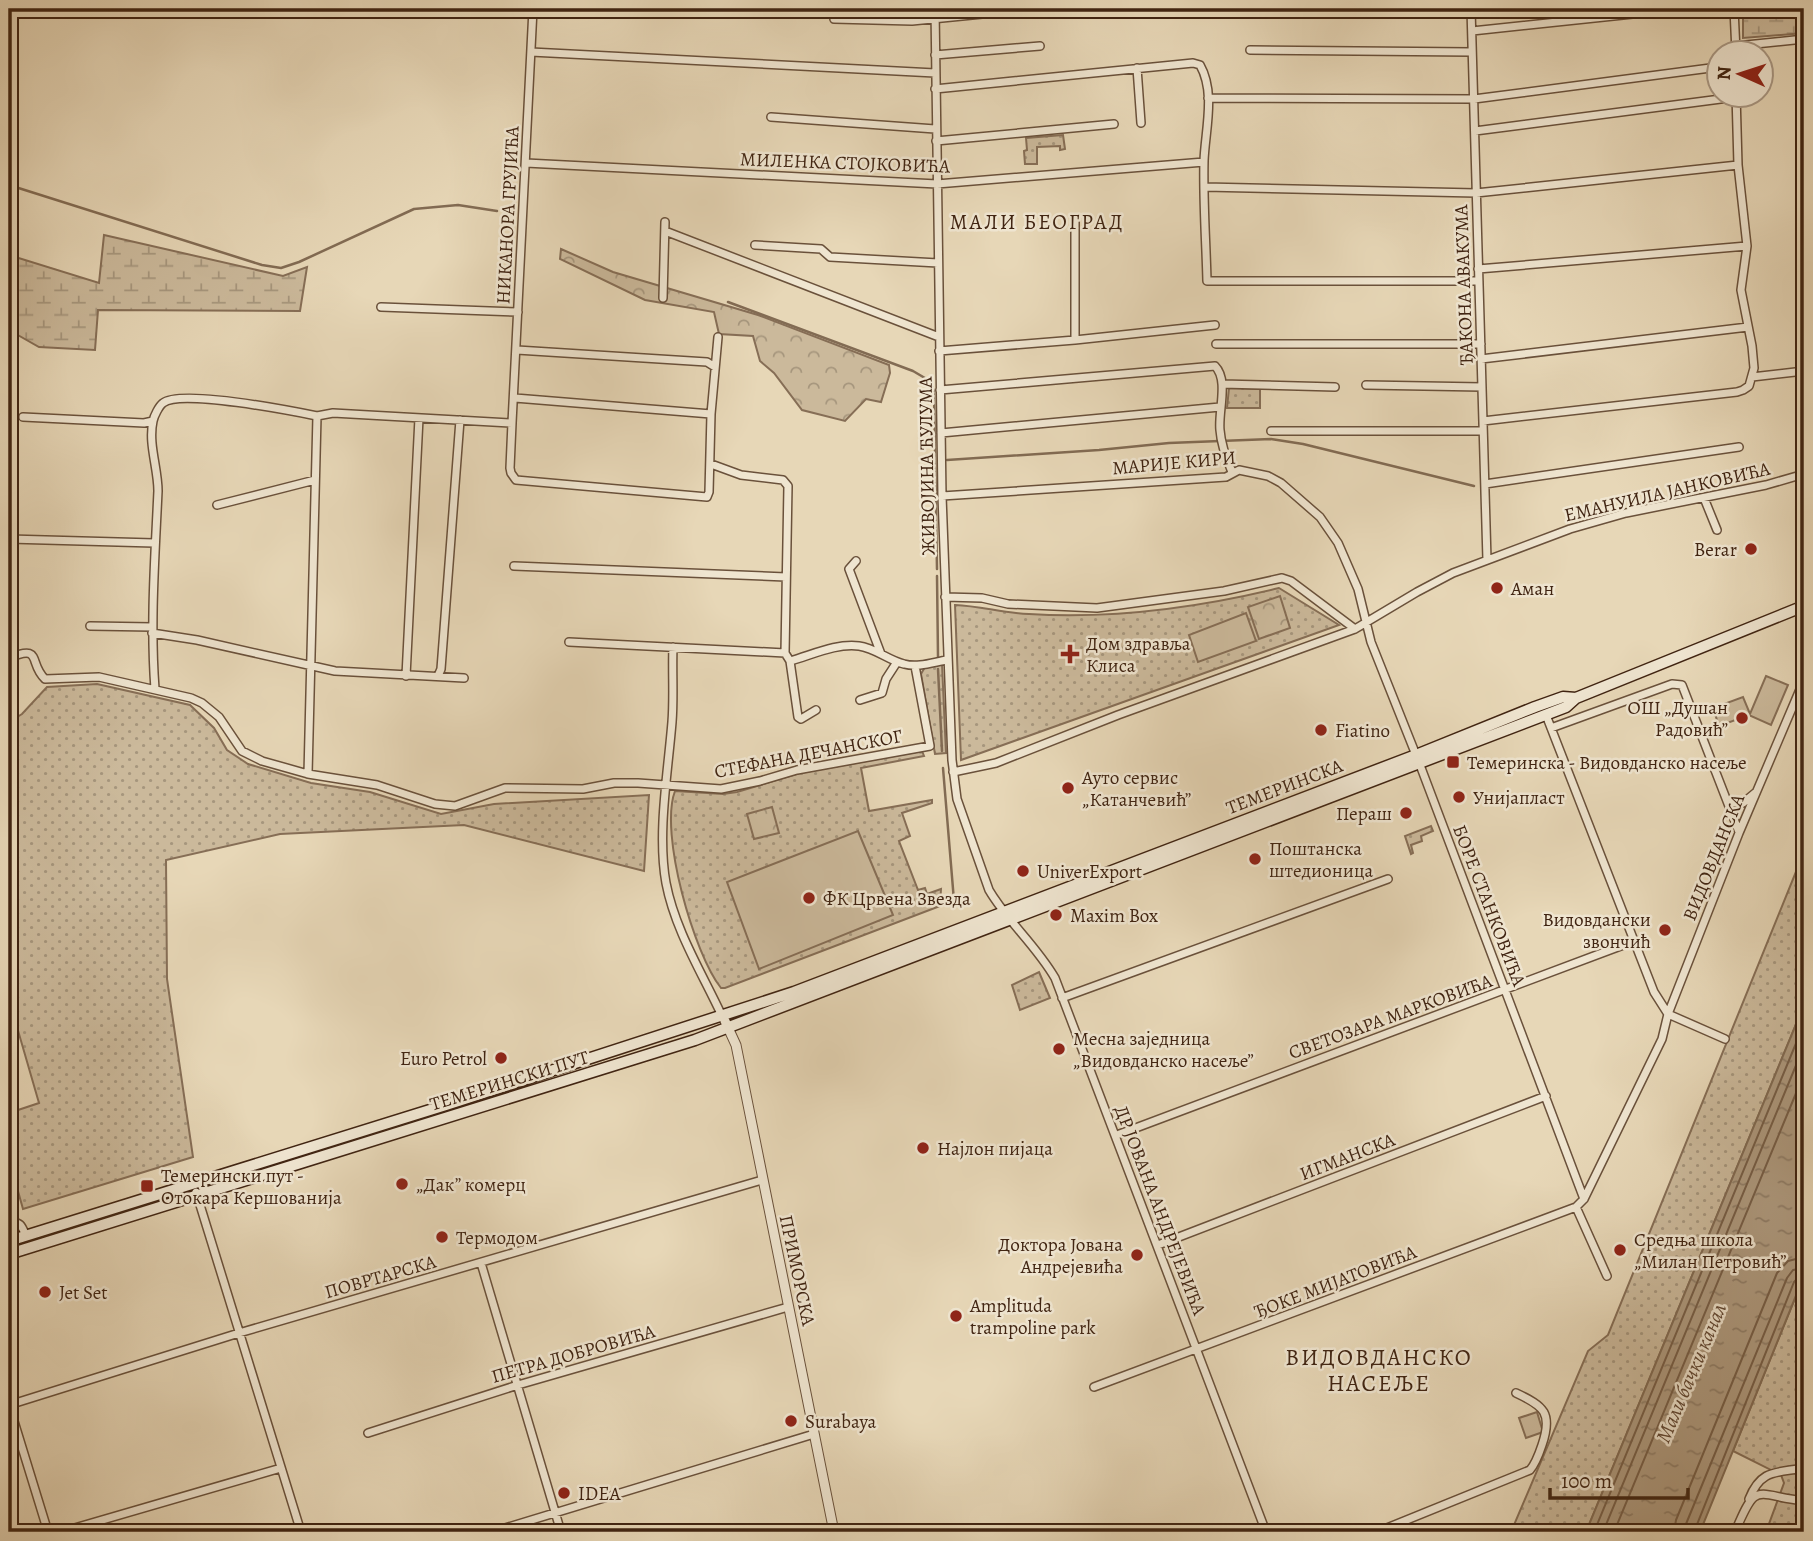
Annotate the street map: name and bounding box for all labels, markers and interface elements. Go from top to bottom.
north arrow [1704,38,1774,108]
text: N [1711,65,1737,81]
street label: НИКАНОРА ГРУЈИЋА [490,124,526,305]
street label: МИЛЕНКА СТОЈКОВИЋА [739,146,951,180]
street label: ЂАКОНА АВАКУМА [1448,203,1480,366]
district label: МАЛИ БЕОГРАД [950,208,1124,236]
street label: ЖИВОЈИНА ЋУЛУМА [912,376,942,556]
street label: МАРИЈЕ КИРИ [1111,445,1237,481]
street label: ЕМАНУИЛА ЈАНКОВИЋА [1562,455,1774,528]
place label: Berar [1694,537,1737,563]
marker: Berar [1743,541,1759,557]
place label: Аман [1510,576,1554,602]
marker: Аман [1489,580,1505,596]
place label: Дом здравља Клиса [1086,631,1191,679]
marker: Дом здравља Клиса [1060,644,1080,664]
place label: ОШ „Душан Радовић” [1628,695,1728,743]
marker: ОШ „Душан Радовић” [1734,710,1750,726]
place label: Fiatino [1335,718,1390,744]
marker: Fiatino [1313,722,1329,738]
street label: СТЕФАНА ДЕЧАНСКОГ [712,723,905,785]
place label: Темеринска - Видовданско насеље [1467,750,1747,776]
street label: ТЕМЕРИНСКА [1222,752,1347,821]
marker: Темеринска - Видовданско насеље [1445,754,1461,770]
place label: Ауто сервис „Катанчевић” [1081,765,1191,813]
marker: Ауто сервис „Катанчевић” [1060,780,1076,796]
place label: Унијапласт [1473,785,1565,811]
marker: Унијапласт [1451,789,1467,805]
street label: ВИДОВДАНСКА [1677,789,1752,925]
place label: Пераш [1336,801,1392,827]
marker: Пераш [1398,805,1414,821]
street label: БОРЕ СТАНКОВИЋА [1446,821,1532,991]
place label: Поштанска штедионица [1269,836,1373,884]
marker: Поштанска штедионица [1247,851,1263,867]
place label: UniverExport [1037,859,1142,885]
marker: UniverExport [1015,863,1031,879]
place label: ФК Црвена Звезда [823,886,971,912]
marker: ФК Црвена Звезда [801,890,817,906]
place label: Maxim Box [1070,903,1158,929]
marker: Maxim Box [1048,907,1064,923]
place label: Видовдански звончић [1542,907,1651,955]
marker: Видовдански звончић [1657,922,1673,938]
street label: СВЕТОЗАРА МАРКОВИЋА [1285,968,1497,1066]
place label: Месна заједница „Видовданско насеље” [1073,1026,1254,1074]
marker: Месна заједница „Видовданско насеље” [1051,1041,1067,1057]
street label: ТЕМЕРИНСКИ ПУТ [427,1044,593,1118]
place label: Euro Petrol [400,1046,487,1072]
marker: Euro Petrol [493,1050,509,1066]
street label: ДР ЈОВАНА АНДРЕЈЕВИЋА [1108,1102,1212,1320]
street label: ИГМАНСКА [1296,1127,1400,1187]
place label: Најлон пијаца [937,1136,1053,1162]
marker: Најлон пијаца [915,1140,931,1156]
place label: Темерински пут - Отокара Кершованија [161,1163,342,1211]
place label: „Дак” комерц [416,1172,526,1198]
marker: „Дак” комерц [394,1176,410,1192]
marker: Темерински пут - Отокара Кершованија [139,1178,155,1194]
street label: ПРИМОРСКА [773,1212,822,1329]
place label: Термодом [456,1225,538,1251]
place label: Средња школа „Милан Петровић” [1634,1227,1787,1275]
marker: Термодом [434,1229,450,1245]
place label: Доктора Јована Андрејевића [998,1232,1123,1280]
street label: ЂОКЕ МИЈАТОВИЋА [1250,1239,1421,1325]
marker: Средња школа „Милан Петровић” [1612,1242,1628,1258]
marker: Доктора Јована Андрејевића [1129,1247,1145,1263]
street label: ПОВРТАРСКА [322,1248,440,1305]
place label: Jet Set [59,1280,107,1306]
marker: Jet Set [37,1284,53,1300]
place label: Amplituda trampoline park [969,1293,1096,1341]
water label: Мали бачки канал [1649,1298,1733,1447]
marker: Amplituda trampoline park [948,1308,964,1324]
street label: ПЕТРА ДОБРОВИЋА [488,1318,659,1390]
district label: ВИДОВДАНСКО НАСЕЉЕ [1285,1342,1473,1399]
place label: Surabaya [805,1409,877,1435]
marker: Surabaya [783,1413,799,1429]
scale bar [1550,1457,1689,1501]
text: 100 m [1561,1467,1612,1495]
place label: IDEA [578,1481,621,1507]
marker: IDEA [556,1485,572,1501]

